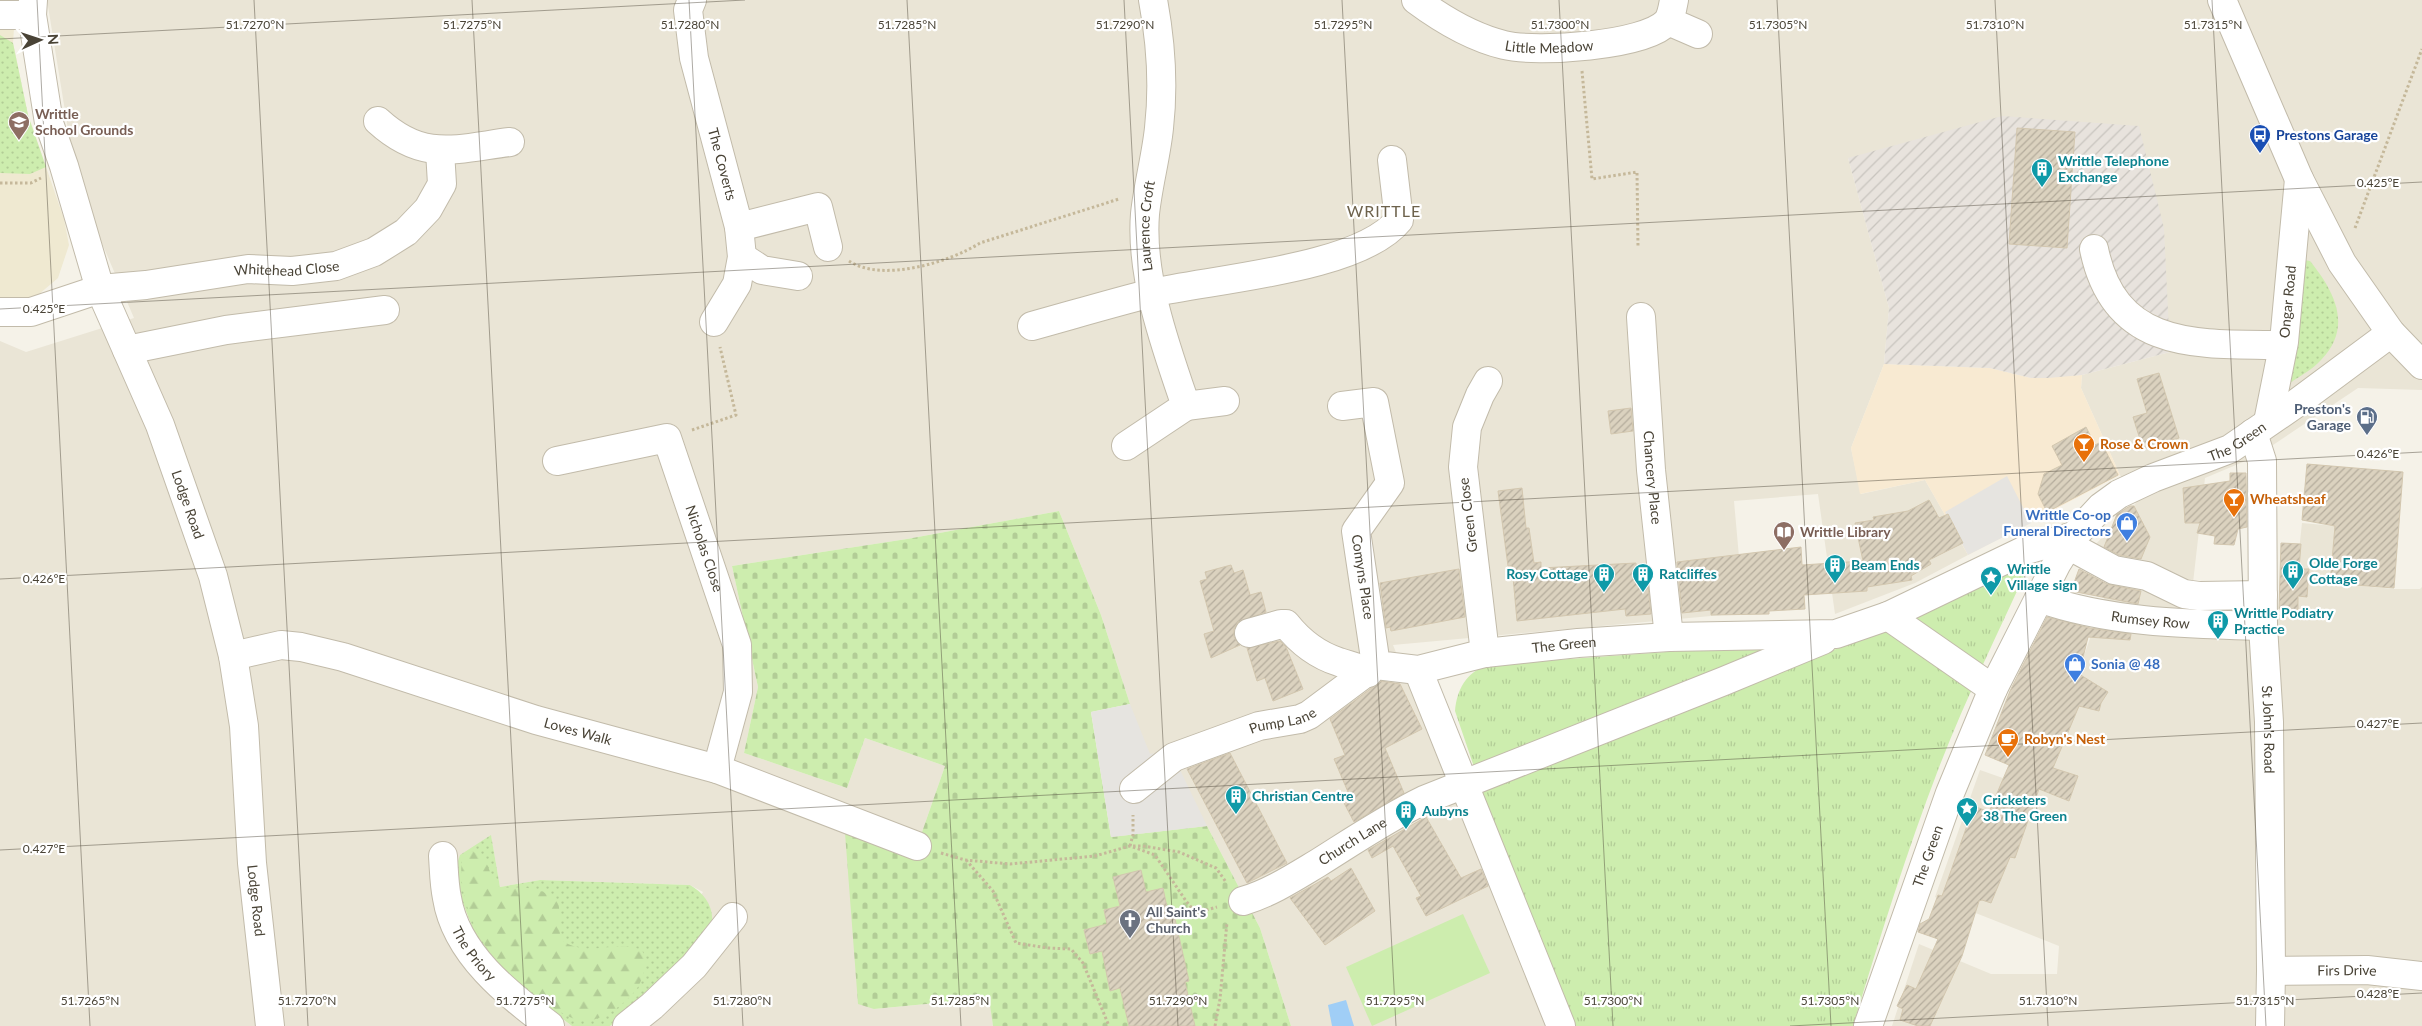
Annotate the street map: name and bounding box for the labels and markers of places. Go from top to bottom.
place label: Writtle School Grounds [35,105,133,138]
school or university icon: Writtle School Grounds [7,110,31,141]
bus stop icon: Prestons Garage [2248,123,2272,154]
place label: Prestons Garage [2276,126,2379,143]
place label: Writtle Telephone Exchange [2058,152,2170,185]
building icon: Writtle Telephone Exchange [2030,157,2054,188]
place label: Preston's Garage [2294,400,2352,433]
fuel station icon: Preston's Garage [2355,405,2379,436]
bar icon: Rose & Crown [2072,432,2096,463]
place label: Rose & Crown [2100,435,2189,452]
bar icon: Wheatsheaf [2222,487,2246,518]
place label: Wheatsheaf [2250,490,2326,507]
place label: Writtle Co-op Funeral Directors [2003,506,2111,539]
shop icon: Writtle Co-op Funeral Directors [2115,511,2139,542]
library icon: Writtle Library [1772,520,1796,551]
place label: Writtle Library [1800,523,1891,540]
building icon: Beam Ends [1823,553,1847,584]
place label: Olde Forge Cottage [2309,554,2378,587]
place label: Beam Ends [1851,556,1920,573]
building icon: Olde Forge Cottage [2281,559,2305,590]
place label: Writtle Village sign [2006,560,2078,593]
building icon: Rosy Cottage [1592,562,1616,593]
building icon: Ratcliffes [1631,562,1655,593]
place label: Rosy Cottage [1506,565,1589,582]
place label: Ratcliffes [1659,565,1717,582]
place icon: Writtle Village sign [1979,565,2003,596]
place label: Writtle Podiatry Practice [2234,604,2334,637]
building icon: Writtle Podiatry Practice [2206,609,2230,640]
shop icon: Sonia @ 48 [2063,652,2087,683]
place label: Sonia @ 48 [2091,655,2160,672]
cafe icon: Robyn's Nest [1996,727,2020,758]
place label: Robyn's Nest [2024,730,2106,747]
building icon: Christian Centre [1224,784,1248,815]
place label: Christian Centre [1252,787,1354,804]
place label: Cricketers 38 The Green [1983,791,2067,824]
place icon: Cricketers 38 The Green [1955,796,1979,827]
building icon: Aubyns [1394,799,1418,830]
place label: Aubyns [1421,802,1469,819]
place label: All Saint's Church [1145,903,1206,936]
church icon: All Saint's Church [1118,908,1142,939]

